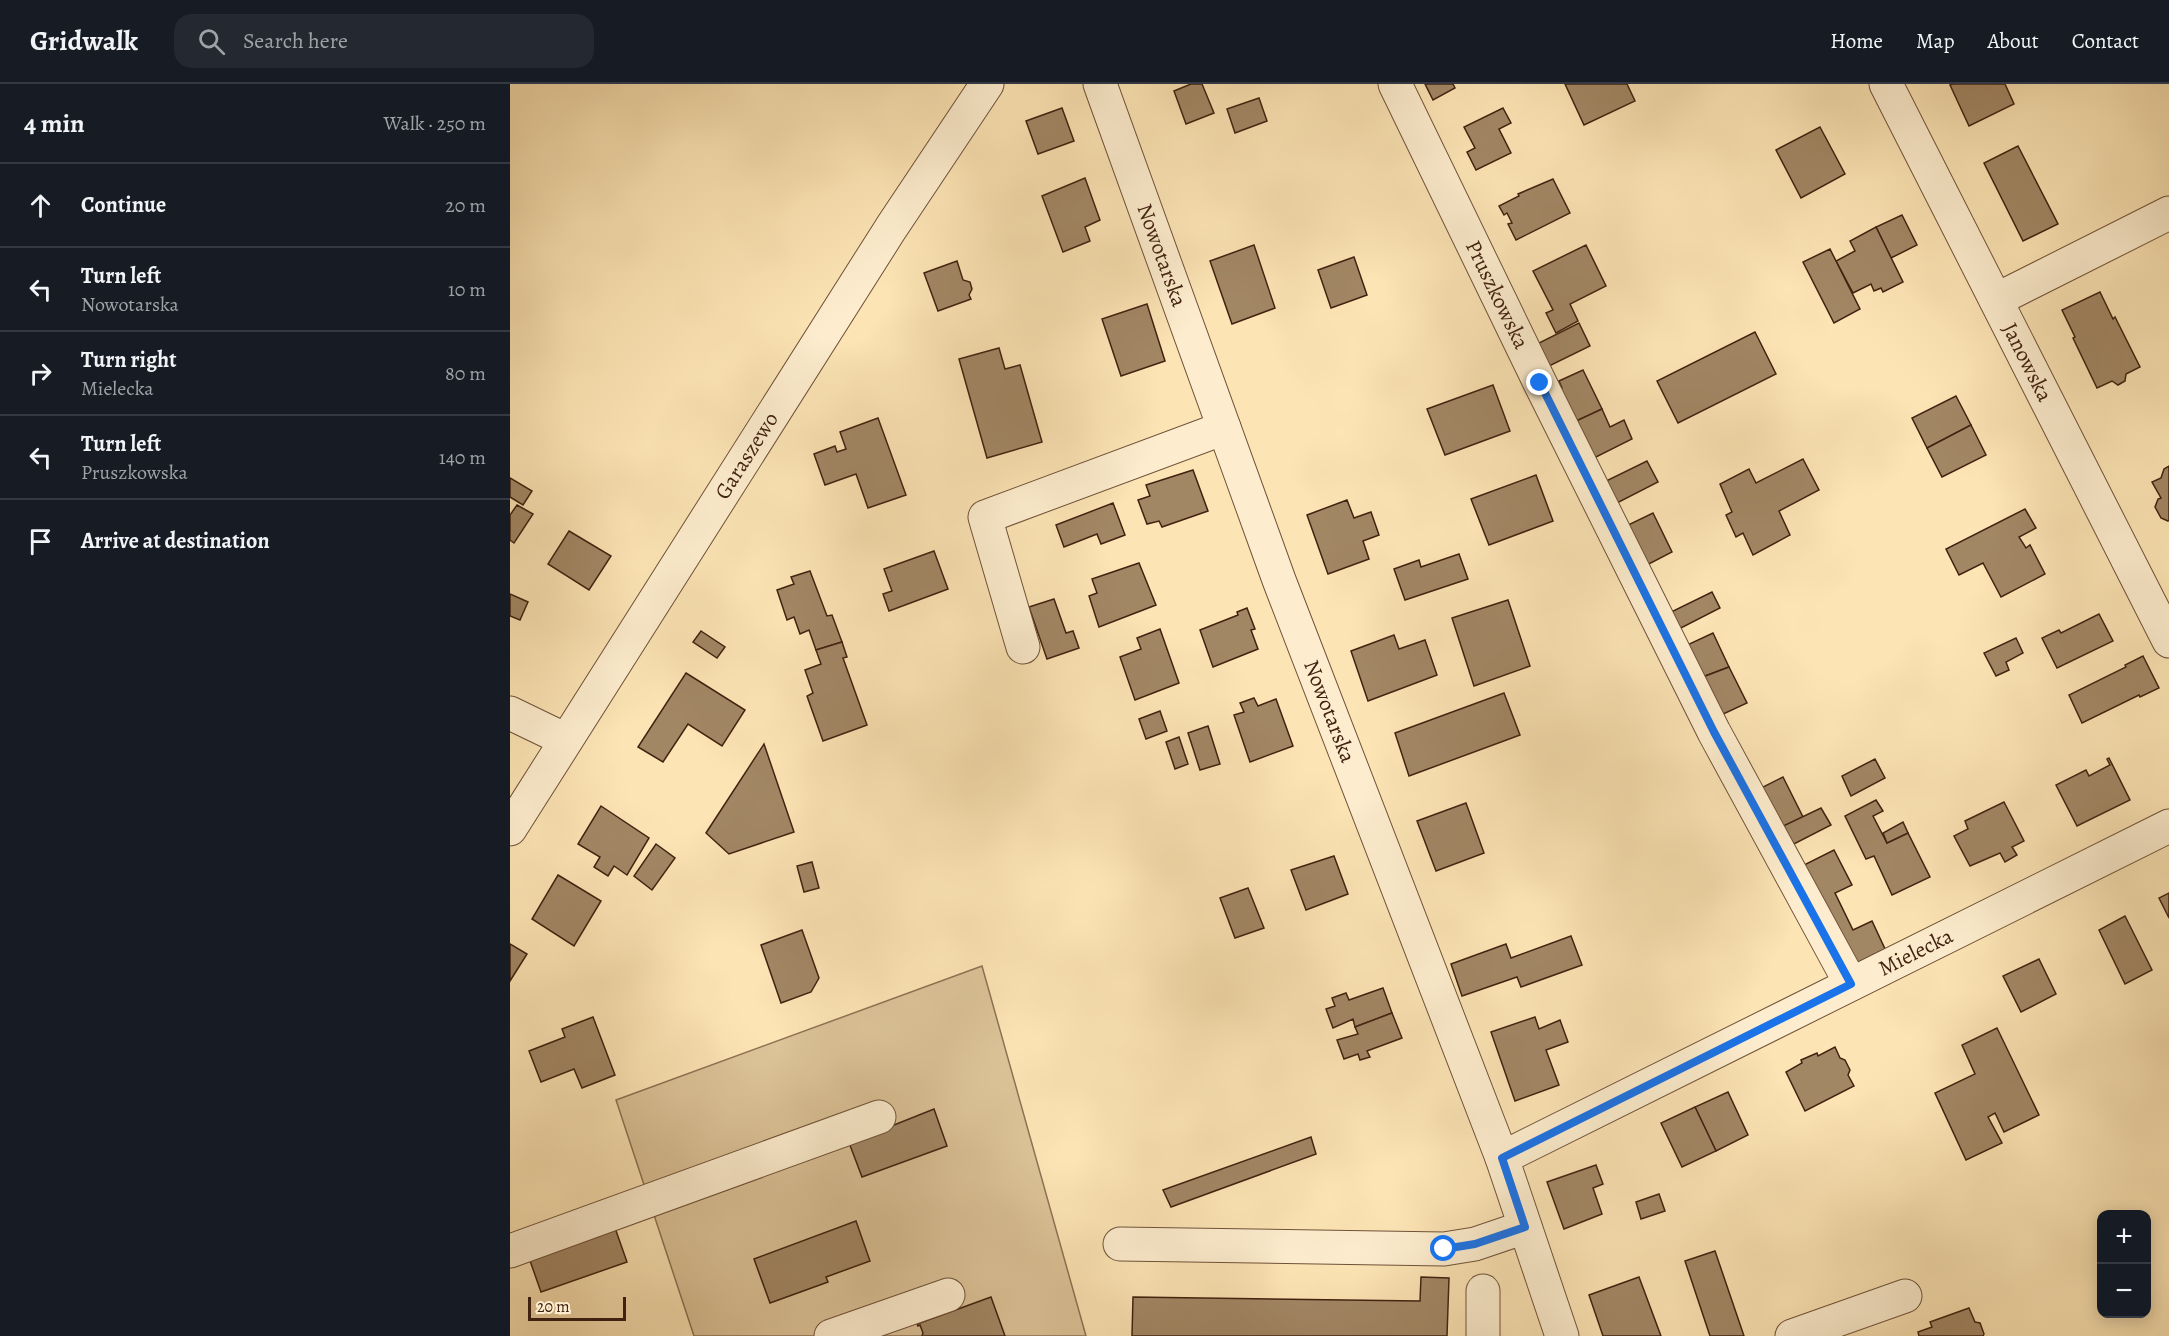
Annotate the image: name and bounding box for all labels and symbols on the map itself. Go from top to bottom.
street label: Nowotarska [1129,199,1194,312]
street label: Pruszkowska [1458,235,1537,355]
street label: Janowska [1995,318,2060,407]
route end [1526,369,1552,395]
street label: Garaszewo [708,406,786,505]
street label: Nowotarska [1296,656,1363,768]
street label: Mielecka [1873,921,1959,983]
route start [1430,1235,1456,1261]
scale bar [528,1294,626,1322]

